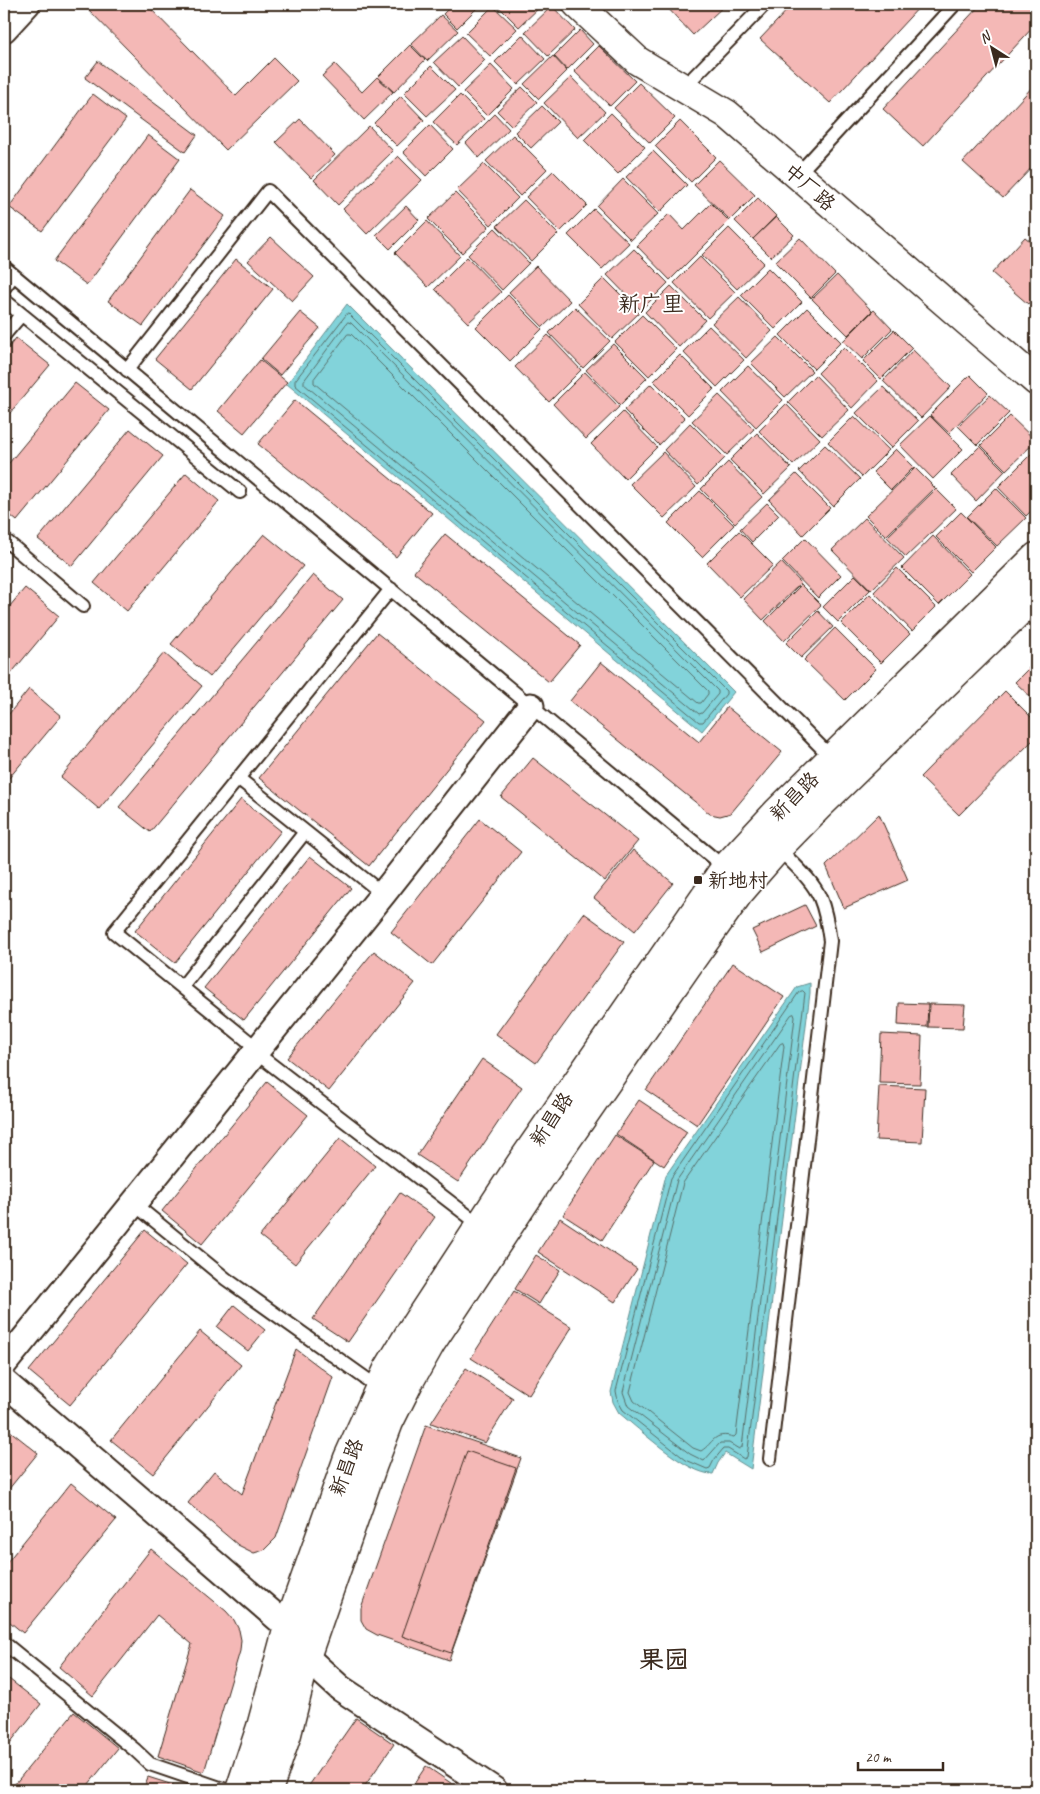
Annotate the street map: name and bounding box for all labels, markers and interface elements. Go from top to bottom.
north arrow [968,22,1018,72]
text: N [976,27,995,47]
street label: 中厂路 [779,158,841,217]
district label: 新广里 [618,290,684,318]
street label: 新昌路 [764,766,825,826]
place label: 新地村 [708,868,768,893]
marker: 新地村 [692,874,704,886]
street label: 新昌路 [524,1087,579,1151]
street label: 新昌路 [324,1434,369,1500]
district label: 果园 [639,1644,689,1676]
scale bar [858,1739,942,1771]
text: 20 m [865,1748,892,1767]

